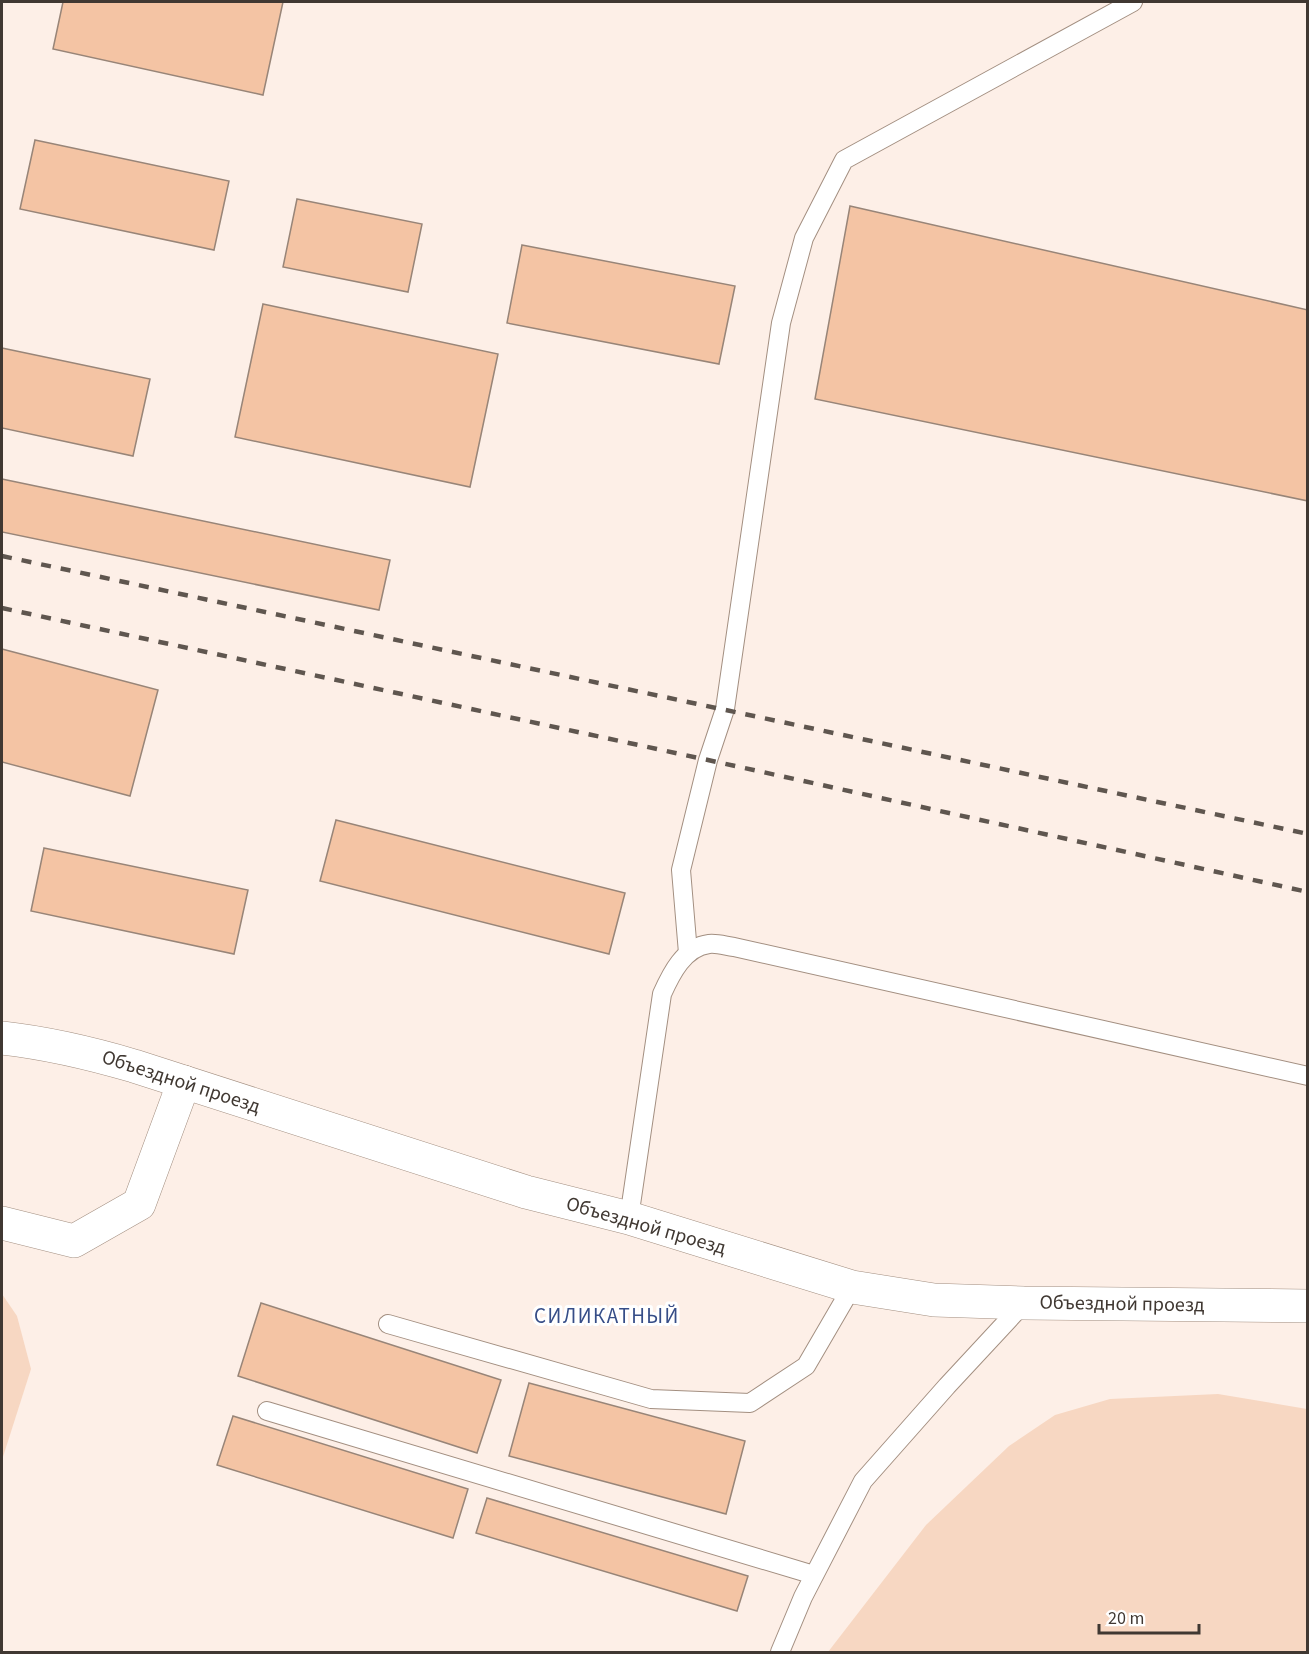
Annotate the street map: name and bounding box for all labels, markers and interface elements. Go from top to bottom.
street label: Объездной проезд [98,1043,264,1121]
street label: Объездной проезд [563,1190,730,1262]
street label: Объездной проезд [1039,1289,1205,1319]
district label: СИЛИКАТНЫЙ [534,1301,680,1331]
scale bar [1099,1597,1200,1635]
text: 20 m [1108,1606,1144,1631]

